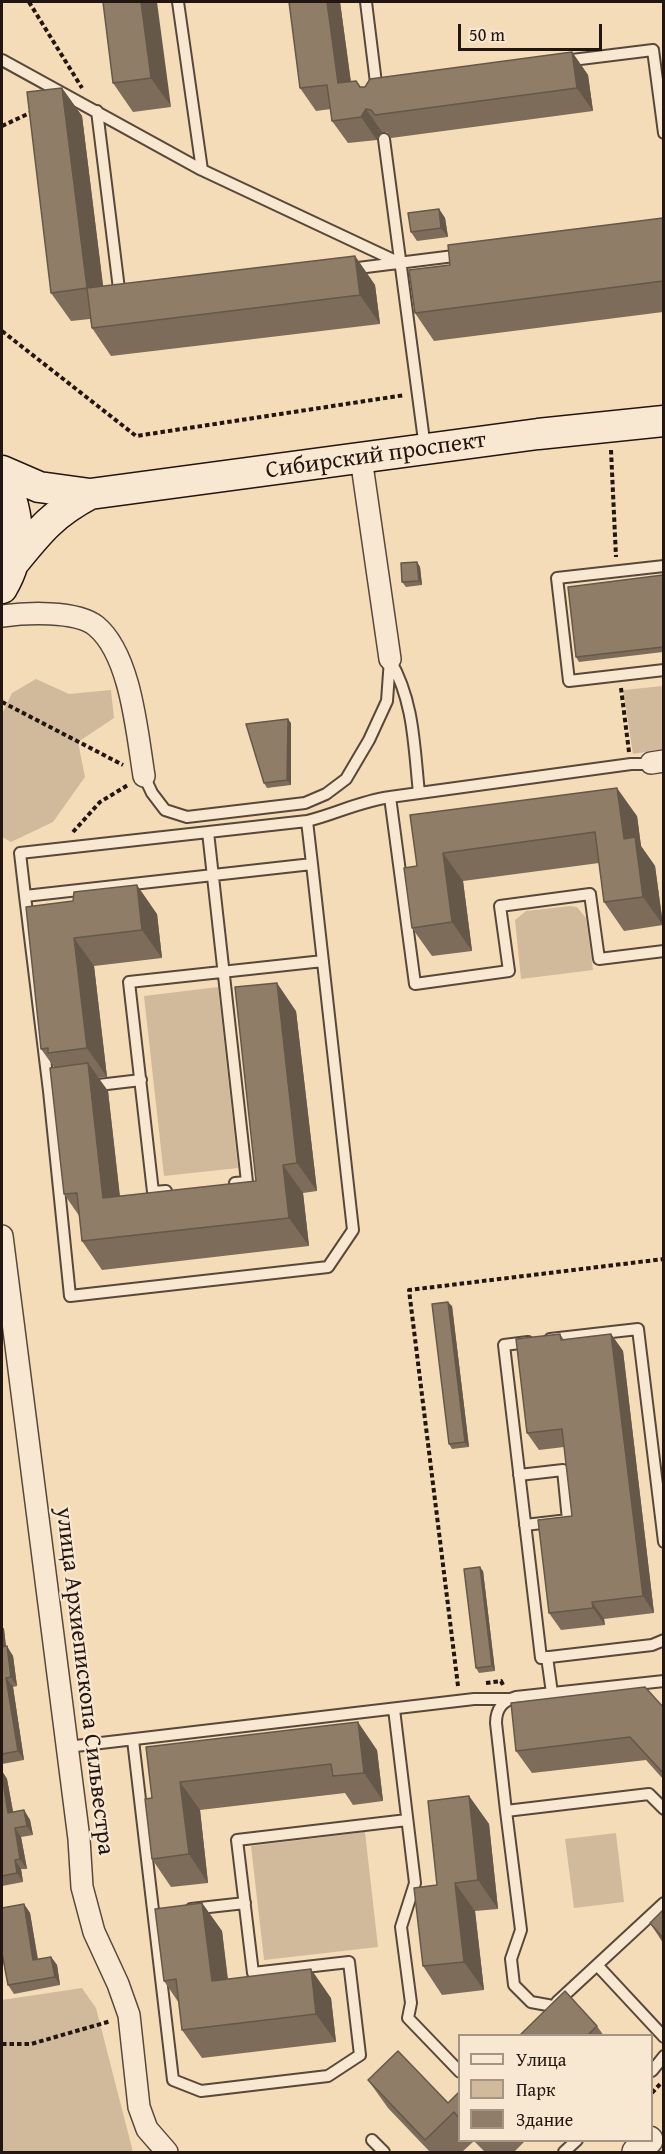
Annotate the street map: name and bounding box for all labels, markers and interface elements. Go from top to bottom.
scale bar [461,12,605,50]
text: 50 m [469,21,505,48]
street label: Сибирский проспект [264,426,488,486]
street label: улица Архиепископа Сильвестра [48,1505,120,1857]
legend [458,2034,653,2142]
text: Улица [516,2046,566,2073]
text: Парк [516,2076,555,2103]
text: Здание [516,2106,573,2133]

